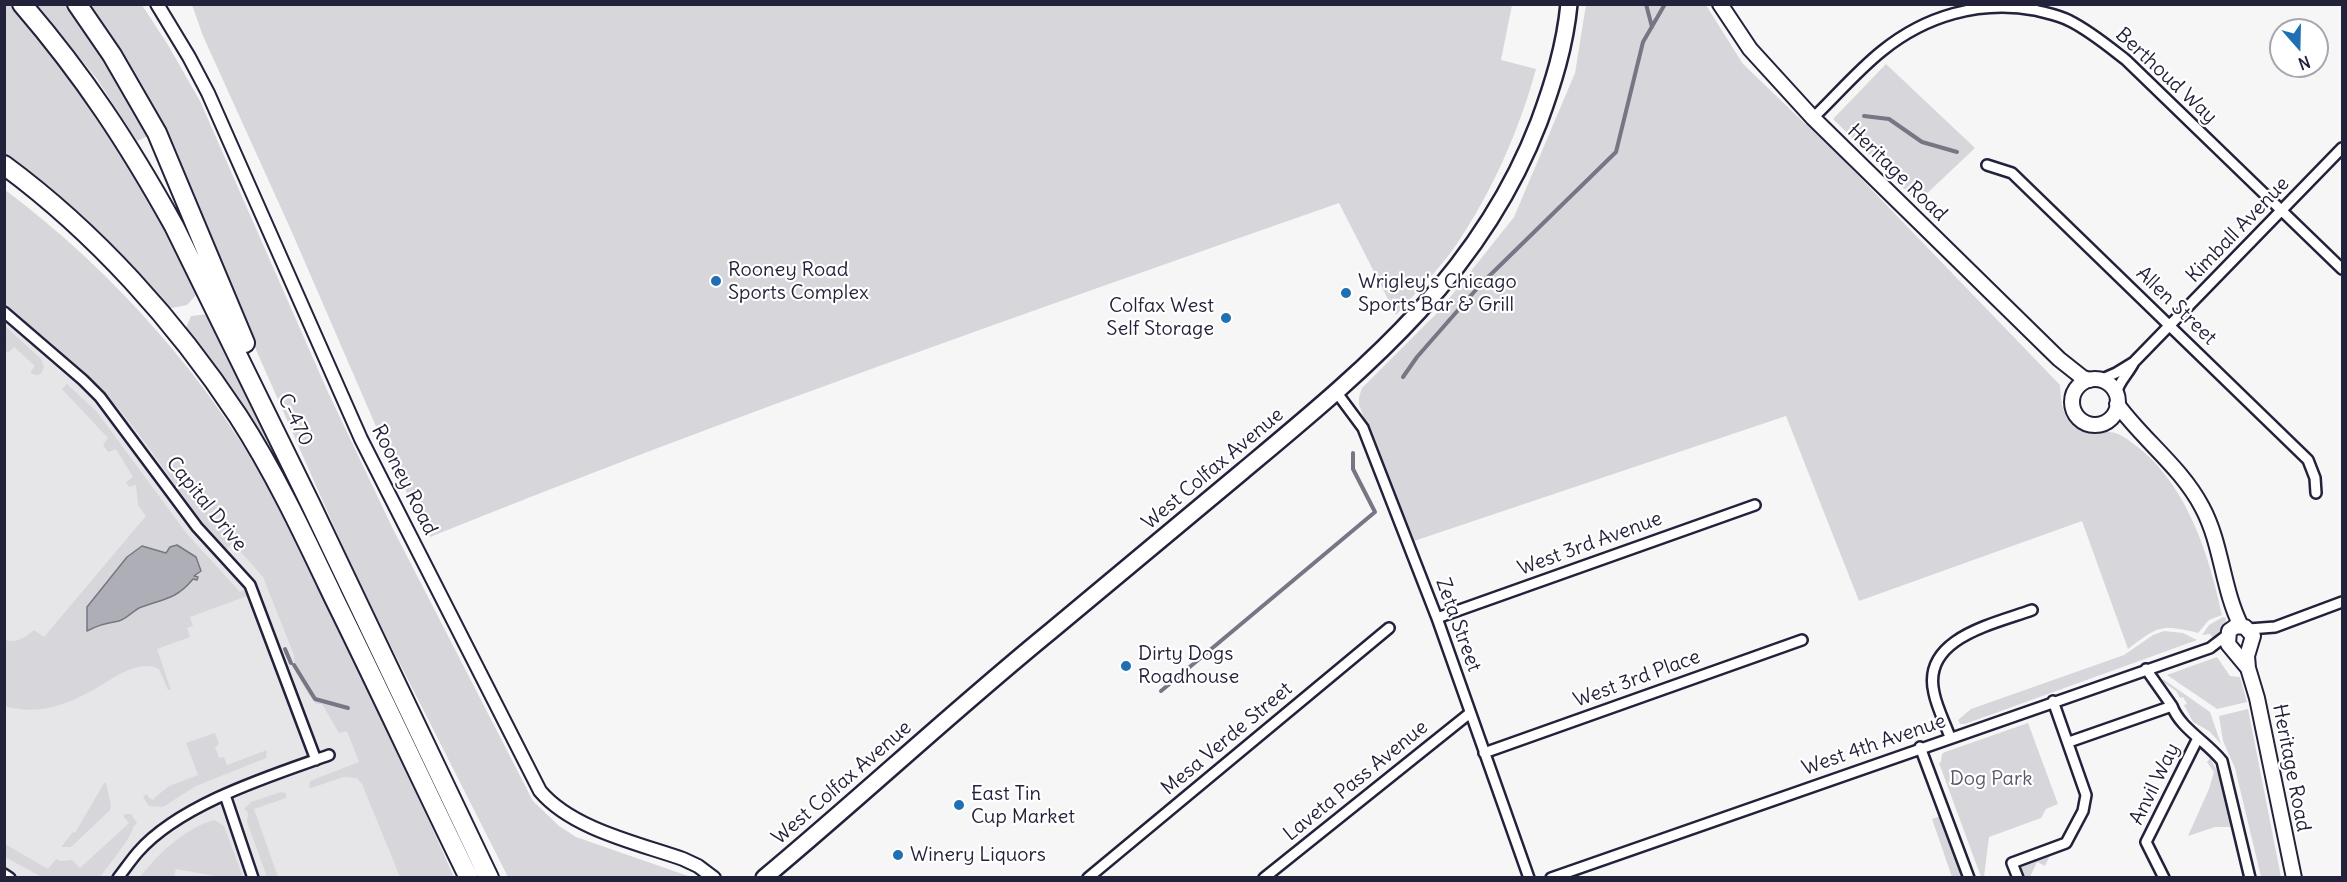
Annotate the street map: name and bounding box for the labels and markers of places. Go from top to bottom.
place label: Rooney Road Sports Complex [728,258,869,305]
place label: Wrigley's Chicago Sports Bar & Grill [1358,270,1517,317]
marker: Rooney Road Sports Complex [709,274,723,288]
marker: Wrigley's Chicago Sports Bar & Grill [1339,286,1353,300]
place label: Colfax West Self Storage [1106,294,1214,341]
marker: Colfax West Self Storage [1219,311,1233,325]
place label: Dirty Dogs Roadhouse [1138,642,1239,689]
marker: Dirty Dogs Roadhouse [1119,659,1133,673]
place label: East Tin Cup Market [971,782,1075,829]
marker: East Tin Cup Market [952,798,966,812]
place label: Winery Liquors [910,843,1046,867]
marker: Winery Liquors [891,848,905,862]

